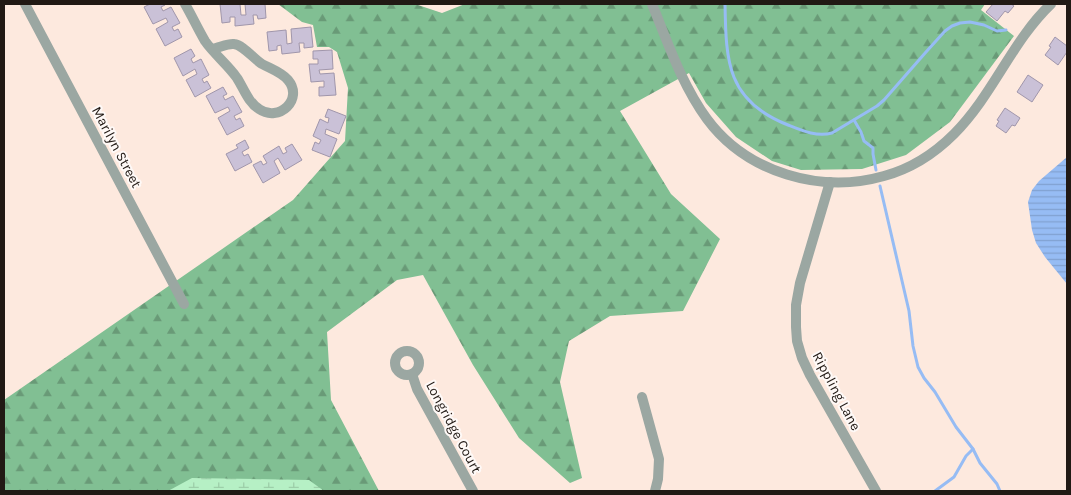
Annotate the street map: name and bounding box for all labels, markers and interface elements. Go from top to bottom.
street label: Marilyn Street [88,104,145,191]
street label: Rippling Lane [809,349,864,434]
street label: Longridge Court [422,378,485,476]

